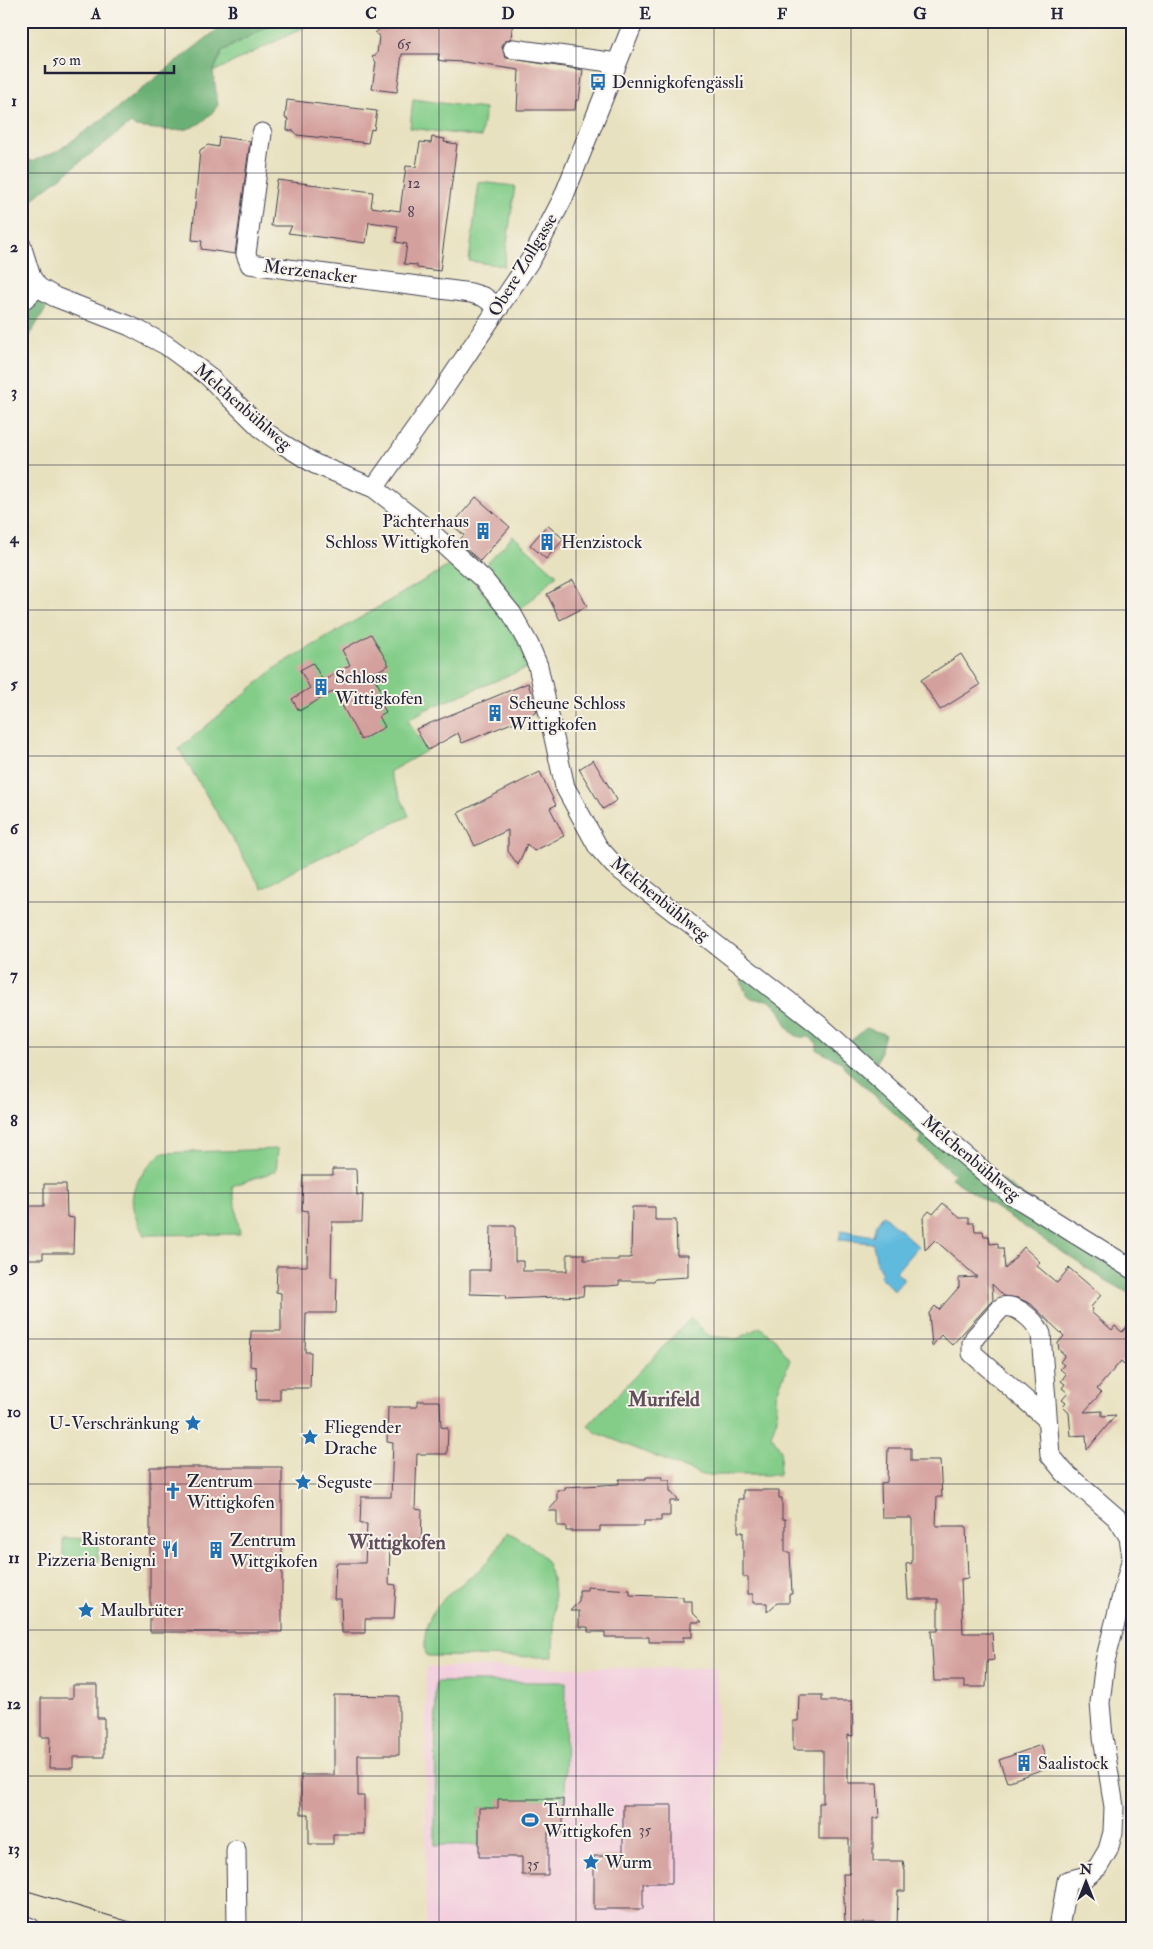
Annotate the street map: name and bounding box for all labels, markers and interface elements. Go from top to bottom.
text: A [90,4,102,24]
text: B [228,4,238,24]
text: C [365,4,377,24]
text: D [501,4,515,24]
text: E [639,4,651,24]
text: F [777,4,787,24]
text: G [913,4,927,24]
text: H [1050,4,1064,24]
house number: 65 [397,35,411,54]
scale bar [45,42,174,74]
text: 50 m [52,51,81,70]
place label: Dennigkofengässli [612,71,744,94]
bus stop icon: Dennigkofengässli [588,72,608,92]
text: 1 [11,91,17,111]
house number: 12 [408,174,421,193]
house number: 8 [407,203,415,222]
street label: Obere Zollgasse [483,209,563,321]
text: 2 [10,237,18,257]
street label: Merzenacker [262,255,358,289]
street label: Melchenbühlweg [189,358,297,456]
text: 3 [11,382,17,402]
place label: Pächterhaus Schloss Wittigkofen [325,510,469,554]
building icon: Pächterhaus Schloss Wittigkofen [473,521,493,541]
text: 4 [9,528,20,548]
place label: Henzistock [561,531,643,554]
building icon: Henzistock [537,532,557,552]
place label: Schloss Wittigkofen [334,666,423,710]
text: 5 [10,674,18,694]
building icon: Schloss Wittigkofen [311,677,331,697]
place label: Scheune Schloss Wittigkofen [508,692,625,736]
building icon: Scheune Schloss Wittigkofen [485,703,505,723]
text: 6 [10,819,20,839]
street label: Melchenbühlweg [605,852,716,947]
text: 7 [10,965,18,985]
street label: Melchenbühlweg [917,1110,1026,1207]
text: 8 [10,1111,18,1131]
text: 9 [8,1257,18,1277]
district label: Murifeld [627,1387,700,1412]
text: 10 [7,1402,21,1422]
place label: U-Verschränkung [49,1412,180,1435]
place icon: U-Verschränkung [183,1413,203,1433]
place label: Fliegender Drache [324,1416,401,1460]
place icon: Fliegender Drache [300,1427,320,1447]
place label: Zentrum Wittigkofen [186,1470,275,1514]
place label: Seguste [317,1471,373,1494]
place icon: Seguste [293,1472,313,1492]
church icon: Zentrum Wittigkofen [163,1481,183,1501]
place label: Ristorante Pizzeria Benigni [37,1528,156,1572]
place label: Zentrum Wittgikofen [229,1529,318,1573]
district label: Wittigkofen [347,1530,446,1556]
restaurant icon: Ristorante Pizzeria Benigni [160,1539,180,1559]
building icon: Zentrum Wittgikofen [206,1540,226,1560]
text: 11 [8,1548,20,1568]
place label: Maulbrüter [100,1599,184,1622]
place icon: Maulbrüter [76,1600,96,1620]
text: 12 [7,1694,21,1714]
place label: Saalistock [1038,1752,1109,1775]
building icon: Saalistock [1014,1753,1034,1773]
place label: Turnhalle Wittigkofen [543,1799,632,1843]
sports icon: Turnhalle Wittigkofen [520,1810,540,1830]
house number: 35 [639,1821,652,1840]
text: 13 [8,1839,20,1859]
place label: Wurm [604,1851,652,1874]
place icon: Wurm [581,1852,601,1872]
house number: 35 [527,1855,540,1874]
north arrow [1060,1856,1110,1906]
text: N [1079,1861,1093,1878]

